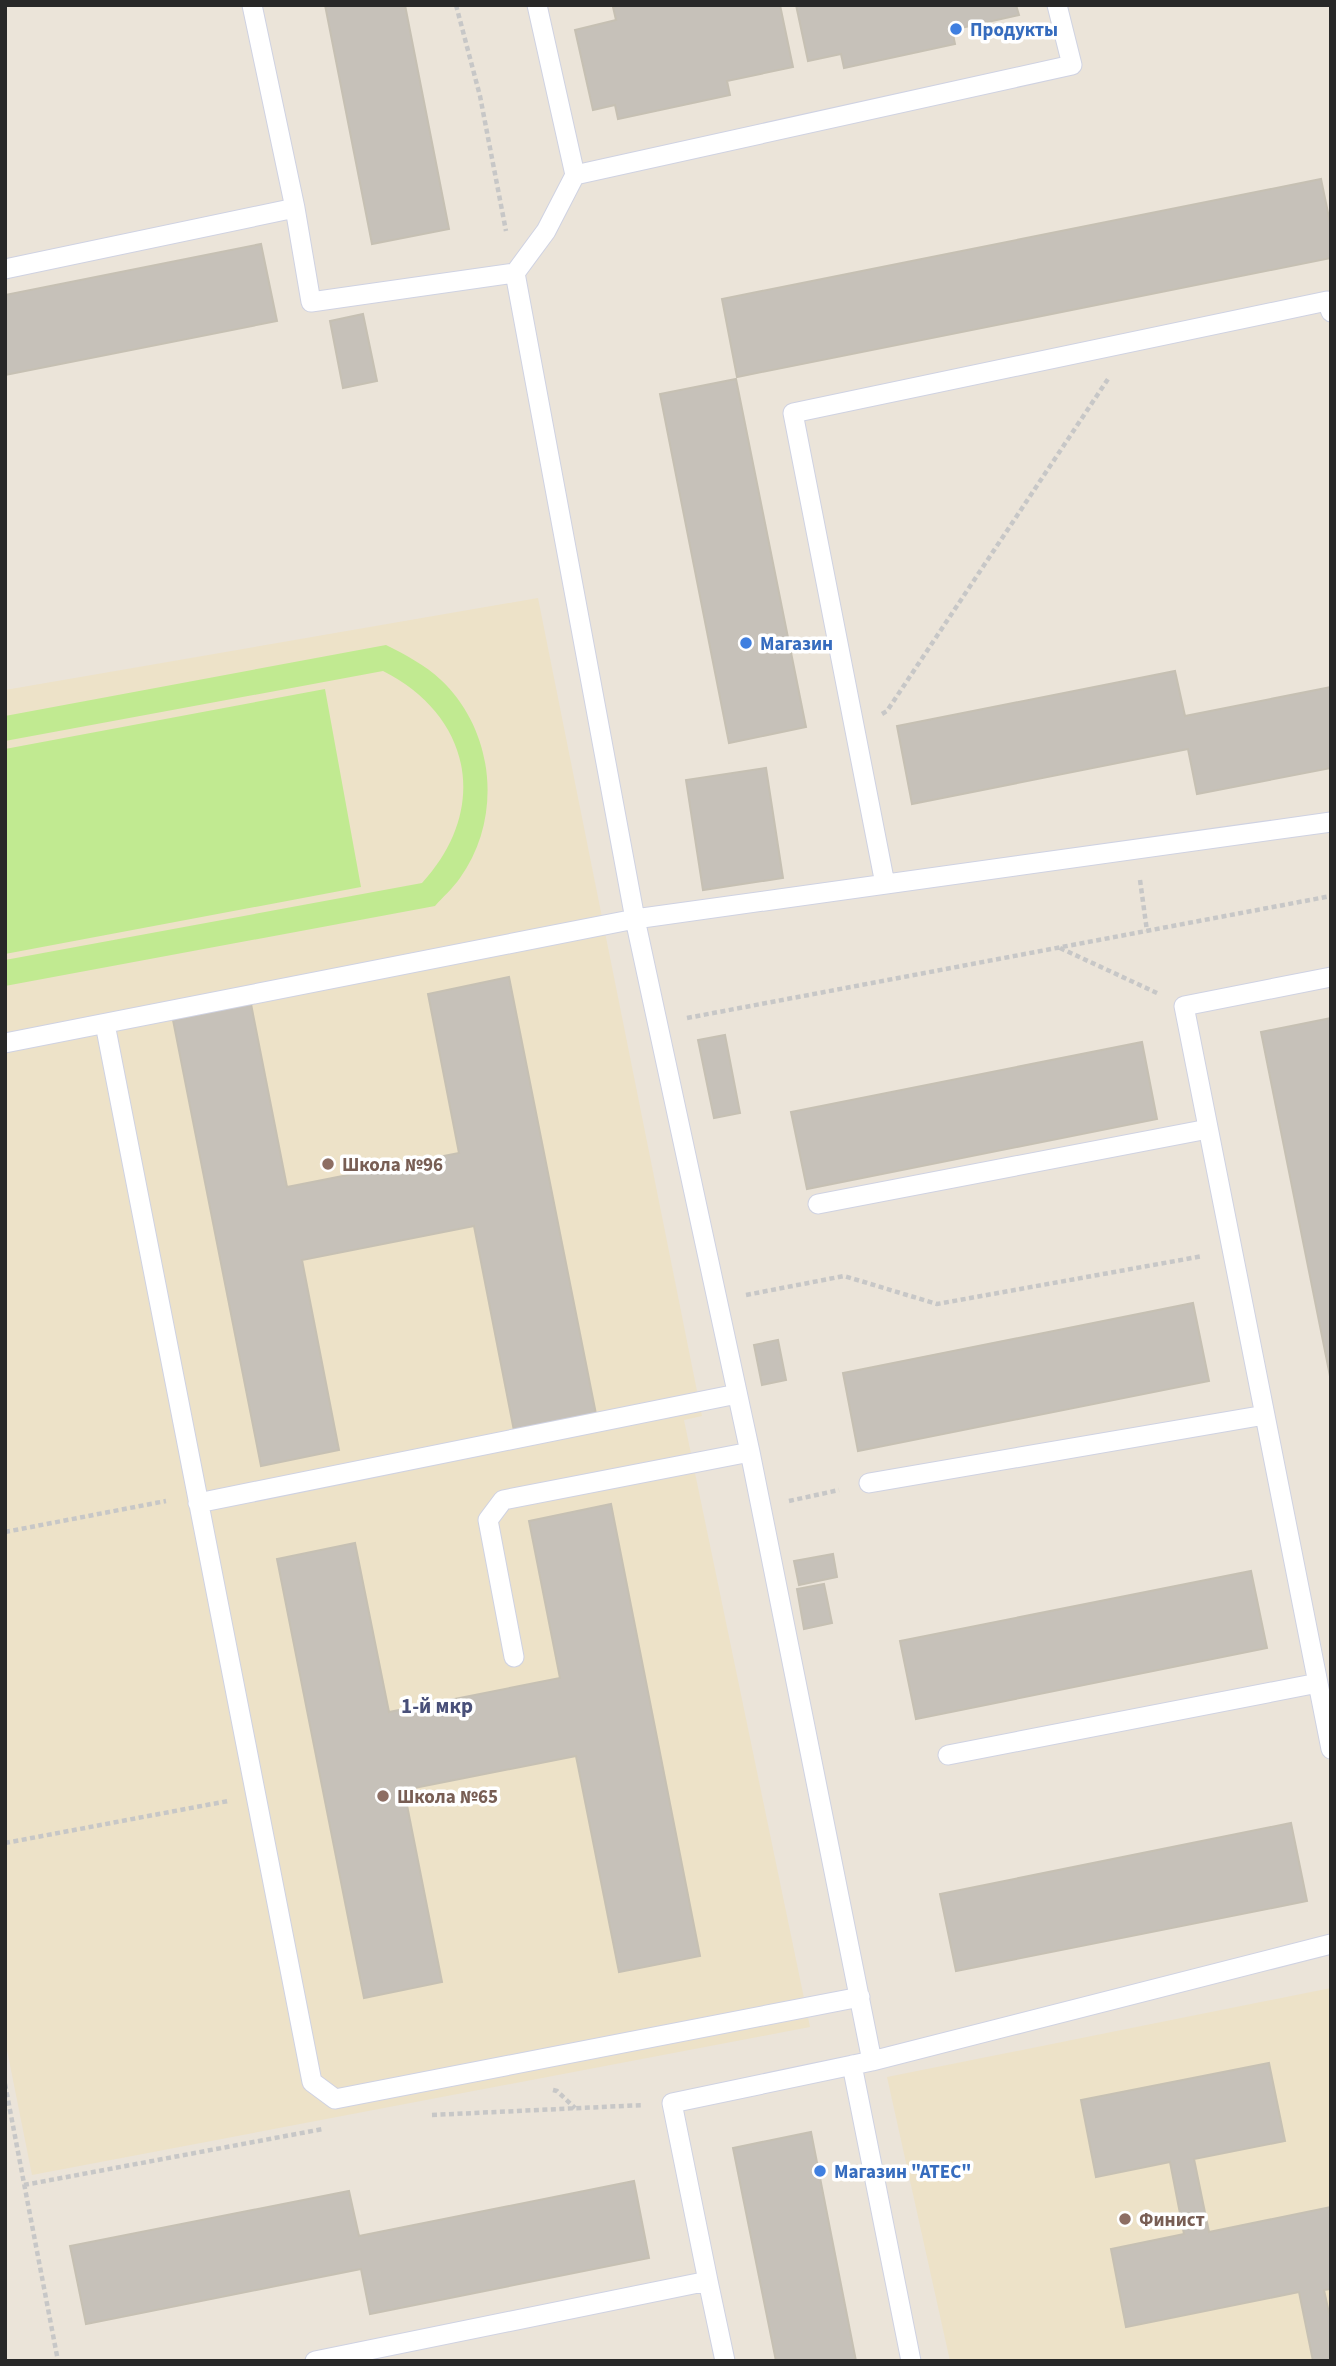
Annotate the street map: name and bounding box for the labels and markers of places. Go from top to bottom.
place label: Продукты [970,17,1058,44]
marker: Продукты [948,21,964,37]
place label: Магазин [760,631,833,658]
marker: Магазин [738,635,754,651]
place label: Школа №96 [342,1152,443,1179]
marker: Школа №96 [320,1156,336,1172]
place label: Школа №65 [397,1784,498,1811]
marker: Школа №65 [375,1788,391,1804]
place label: Магазин "АТЕС" [834,2159,972,2186]
marker: Магазин "АТЕС" [812,2163,828,2179]
place label: Финист [1139,2207,1205,2234]
marker: Финист [1117,2211,1133,2227]

